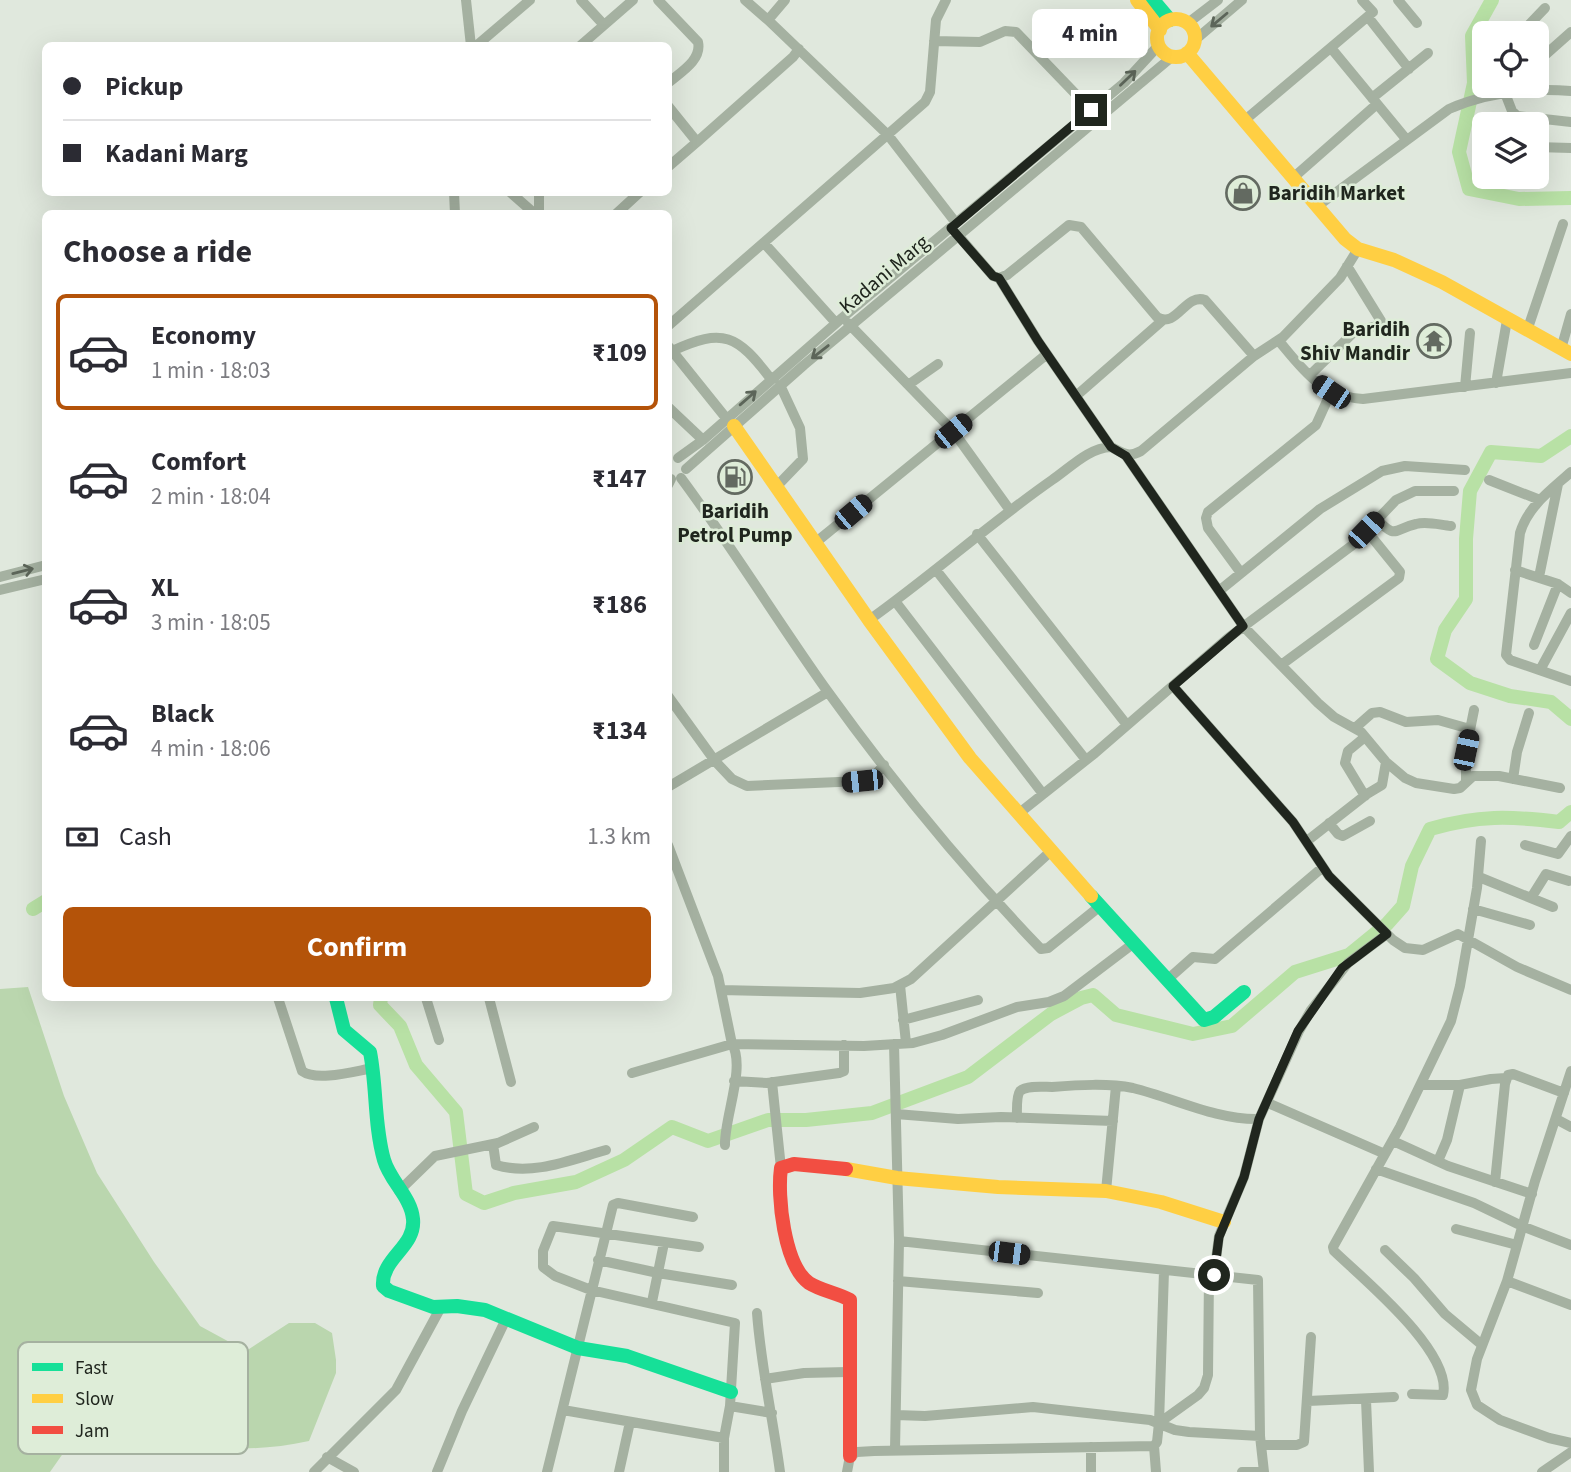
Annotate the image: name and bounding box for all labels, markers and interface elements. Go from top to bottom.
callout: 4 min [1033,8,1149,57]
one-way arrow [1210,12,1228,28]
text: 4 min [1062,17,1118,50]
map controls [1472,21,1549,189]
button: locate [1472,21,1549,98]
text: Pickup [105,68,183,105]
one-way arrow [1119,70,1136,87]
route end [1075,94,1107,126]
button: layers [1472,112,1549,189]
text: Kadani Marg [105,135,248,172]
shop icon: Baridih Market [1224,174,1262,212]
place label: Baridih Market [1268,178,1405,208]
street label: Kadani Marg [832,227,936,321]
text: Choose a ride [63,229,252,275]
place label: Baridih Shiv Mandir [1300,314,1411,368]
text: Economy [151,317,256,354]
icon: car [67,321,130,384]
temple icon: Baridih Shiv Mandir [1415,322,1453,360]
text: ₹109 [592,334,647,371]
one-way arrow [812,345,830,360]
text: 1 min · 18:03 [151,354,271,387]
car [1308,372,1355,412]
one-way arrow [739,390,757,406]
car [931,410,976,452]
text: Comfort [151,443,246,480]
icon: car [67,447,130,510]
fuel station icon: Baridih Petrol Pump [716,458,754,496]
text: ₹147 [592,460,647,497]
text: 2 min · 18:04 [151,480,271,513]
car [831,490,876,534]
place label: Baridih Petrol Pump [677,496,793,550]
car [1344,508,1389,552]
one-way arrow [11,564,34,577]
text: XL [151,569,179,606]
icon: car [67,573,130,636]
text: ₹186 [592,586,647,623]
text: 3 min · 18:05 [151,606,271,639]
text: Black [151,695,214,732]
icon: car [67,699,130,762]
text: ₹134 [592,712,647,749]
car [1452,727,1481,773]
text: 4 min · 18:06 [151,732,271,765]
car [841,768,884,794]
icon: cash [63,818,101,856]
text: Cash [119,818,172,855]
text: 1.3 km [587,820,651,853]
button: Confirm [63,907,651,987]
car [987,1240,1032,1266]
route start [1198,1259,1230,1291]
legend [18,1342,248,1454]
text: Fast [75,1355,108,1382]
text: Slow [75,1386,114,1413]
text: Jam [75,1418,109,1445]

